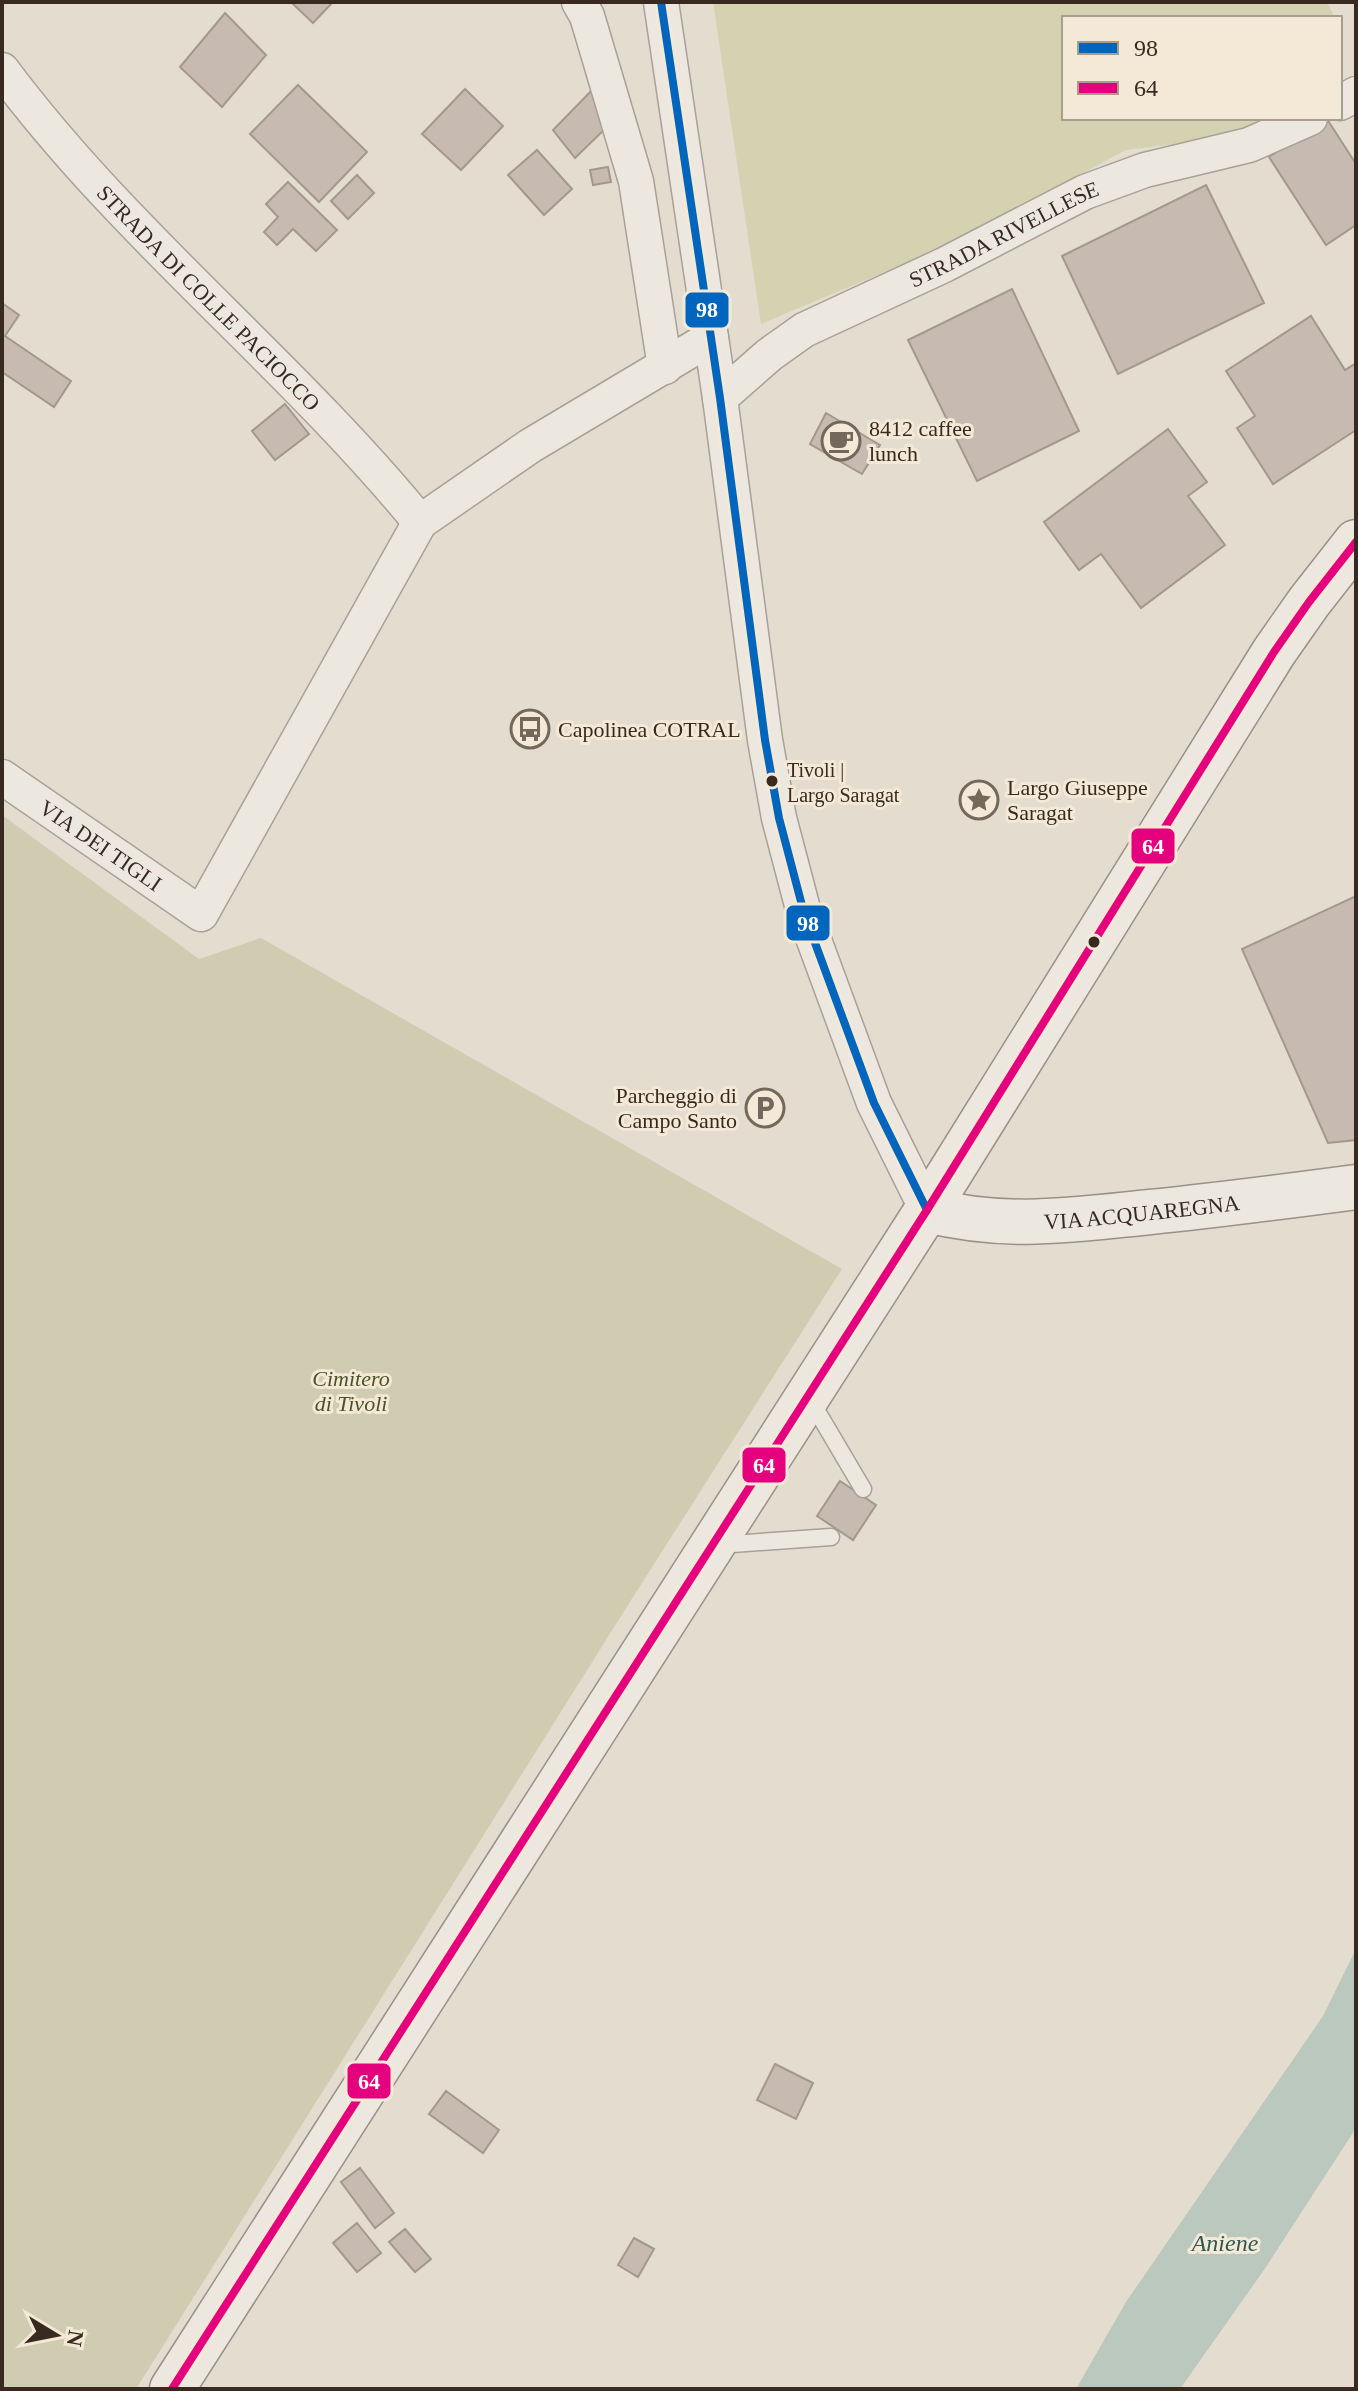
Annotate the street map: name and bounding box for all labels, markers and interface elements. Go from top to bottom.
legend [1062,16,1342,120]
text: 98 [1134,35,1158,61]
text: 64 [1134,75,1158,101]
street label: STRADA RIVELLESE [905,176,1102,292]
street label: STRADA DI COLLE PACIOCCO [92,180,326,416]
line badge: 98 [684,291,730,329]
text: 98 [696,297,718,322]
place label: 8412 caffee lunch [869,416,972,466]
cafe icon: 8412 caffee lunch [820,420,862,462]
bus stop icon: Capolinea COTRAL [509,708,551,750]
place label: Capolinea COTRAL [558,717,741,742]
place label: Tivoli | Largo Saragat [787,759,900,807]
marker: Tivoli | Largo Saragat [764,773,780,789]
place label: Largo Giuseppe Saragat [1007,775,1148,825]
place icon: Largo Giuseppe Saragat [958,779,1000,821]
street label: VIA DEI TIGLI [35,794,167,896]
line badge: 64 [1130,827,1176,865]
text: 64 [1142,834,1164,859]
line badge: 98 [785,904,831,942]
text: 98 [797,911,819,936]
unlabelled marker [1086,934,1102,950]
place label: Parcheggio di Campo Santo [615,1083,737,1133]
parking icon: Parcheggio di Campo Santo [744,1087,786,1129]
street label: VIA ACQUAREGNA [1043,1190,1241,1234]
park label: Cimitero di Tivoli [312,1366,390,1416]
line badge: 64 [741,1446,787,1484]
text: 64 [753,1453,775,1478]
line badge: 64 [346,2062,392,2100]
text: 64 [358,2069,380,2094]
water label: Aniene [1190,2230,1259,2256]
north arrow [16,2295,96,2375]
text: N [61,2328,89,2348]

